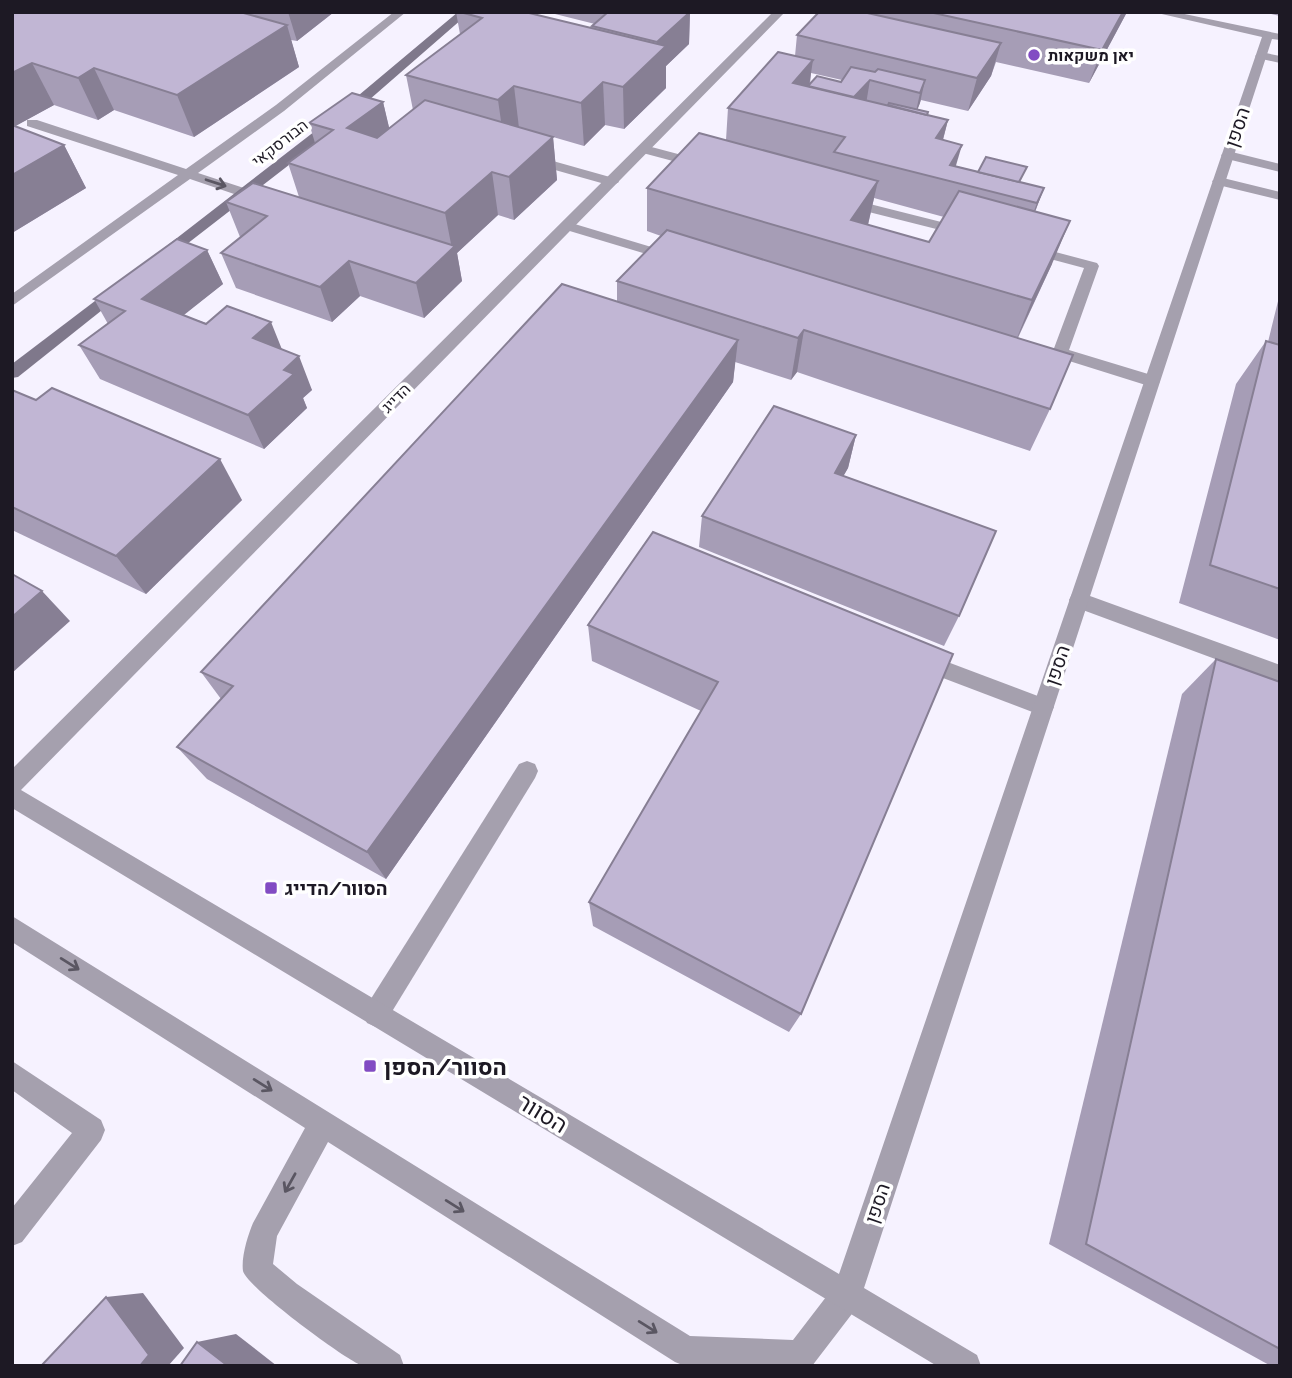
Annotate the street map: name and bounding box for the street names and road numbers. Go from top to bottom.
street label: הספן [1220,104,1254,150]
street label: הבורסקאי [248,115,312,171]
street label: הדייג [377,379,415,417]
street label: הספן [1040,642,1074,688]
street label: הסוור [513,1088,573,1138]
street label: הספן [860,1180,894,1226]

